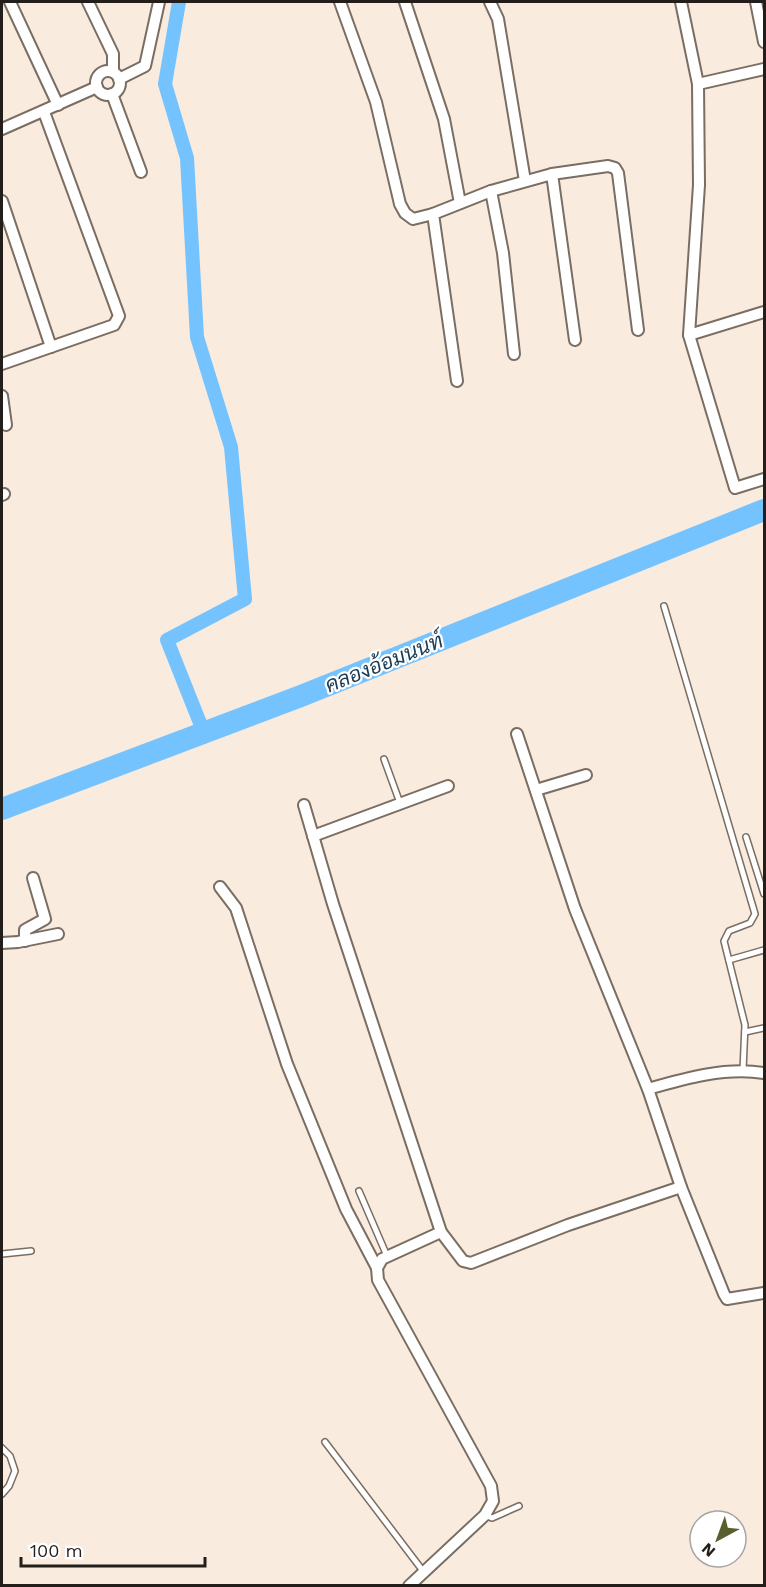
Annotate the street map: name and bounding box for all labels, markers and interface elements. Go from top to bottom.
water label: คลองอ้อมนนท์ [321,626,449,698]
north arrow [688,1509,748,1569]
scale bar [21,1530,206,1568]
text: N [698,1539,719,1561]
text: 100 m [30,1540,83,1561]

